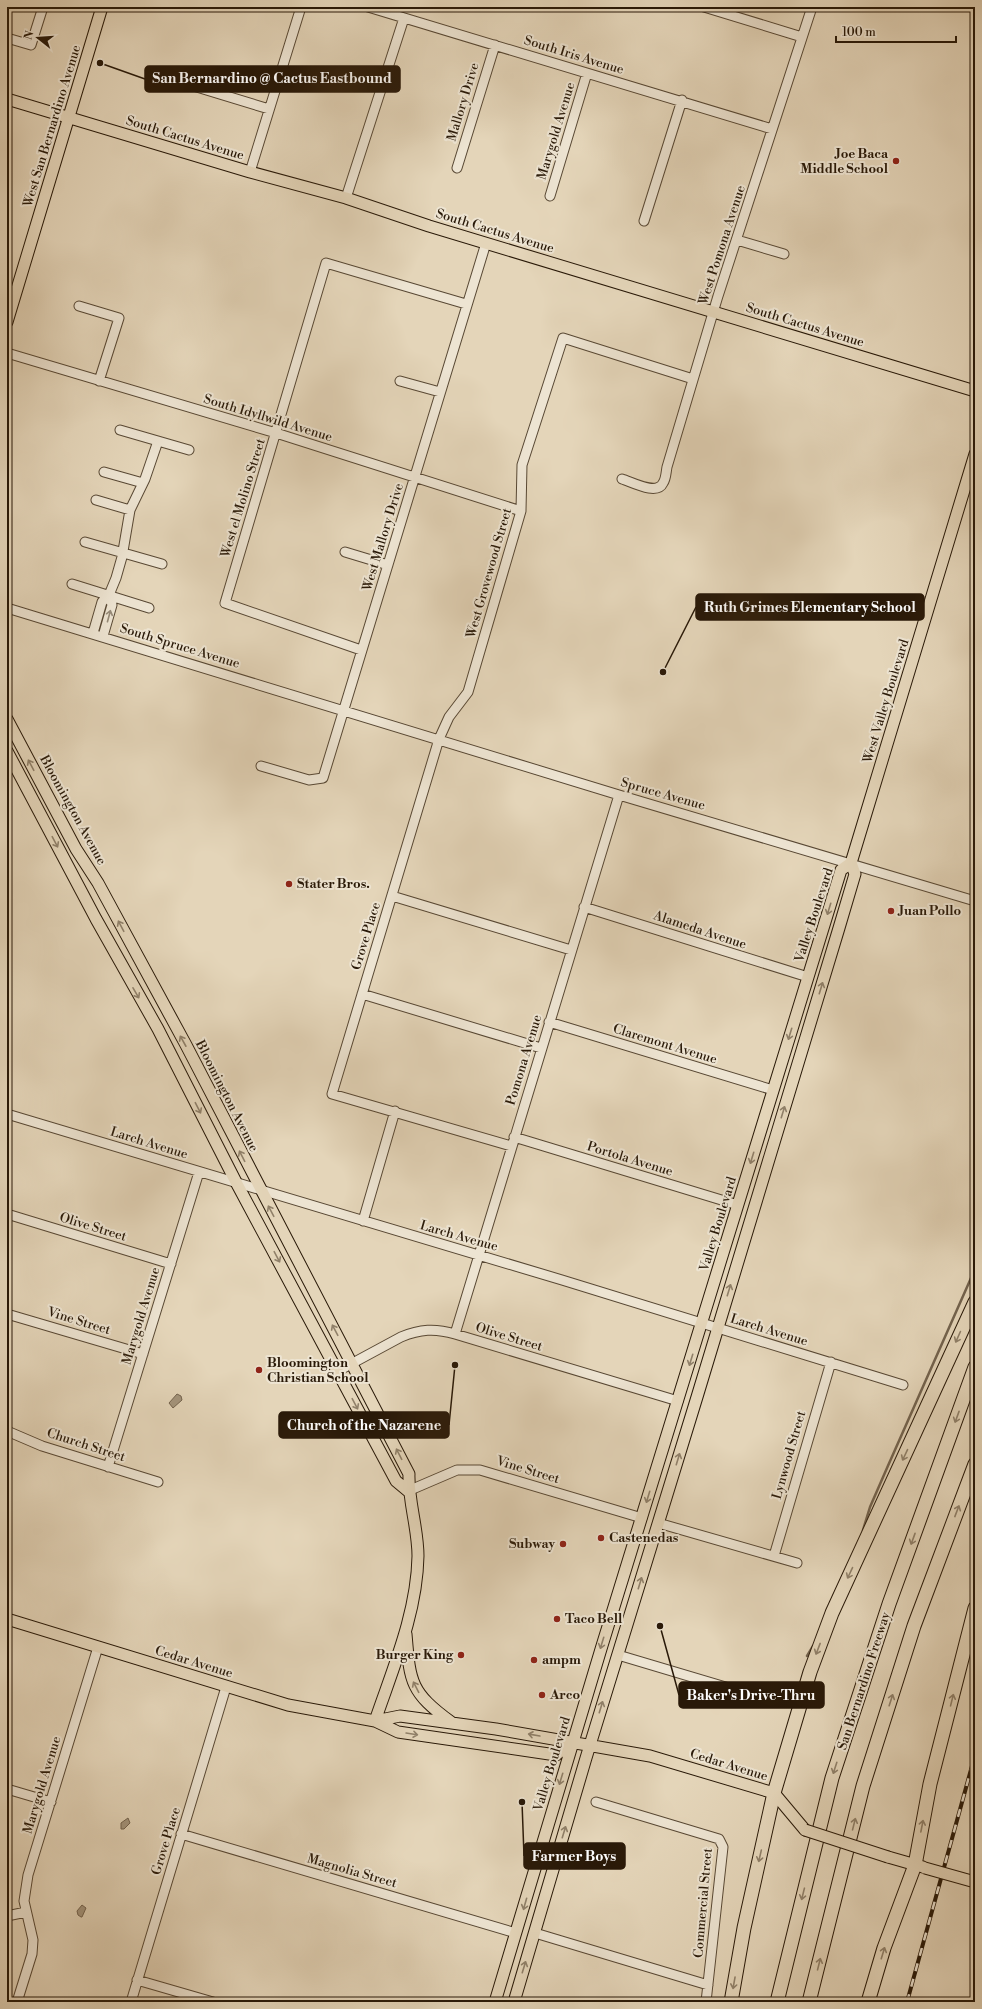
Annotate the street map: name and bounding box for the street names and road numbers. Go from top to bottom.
street label: South Iris Avenue [522,32,626,78]
street label: West San Bernardino Avenue [19,43,84,210]
street label: Mallory Drive [443,60,483,143]
street label: Marygold Avenue [534,80,579,182]
street label: South Cactus Avenue [124,112,246,164]
street label: West Pomona Avenue [695,183,749,308]
street label: South Cactus Avenue [434,205,556,257]
street label: South Cactus Avenue [744,299,866,351]
street label: South Idyllwild Avenue [202,391,335,445]
street label: West el Molino Street [217,436,269,560]
street label: West Mallory Drive [359,481,407,594]
street label: West Grovewood Street [463,506,515,641]
street label: South Spruce Avenue [118,620,242,672]
street label: West Valley Boulevard [859,637,913,766]
street label: Bloomington Avenue [36,752,110,868]
street label: Spruce Avenue [619,774,707,814]
street label: Valley Boulevard [791,865,837,965]
street label: Grove Place [348,900,384,972]
street label: Alameda Avenue [651,907,749,953]
street label: Pomona Avenue [503,1012,545,1107]
street label: Claremont Avenue [611,1021,719,1068]
street label: Bloomington Avenue [192,1037,262,1155]
street label: Larch Avenue [108,1124,190,1163]
street label: Portola Avenue [585,1138,675,1180]
street label: Valley Boulevard [696,1174,740,1274]
street label: Olive Street [58,1209,129,1245]
street label: Larch Avenue [418,1217,500,1255]
street label: Marygold Avenue [119,1265,164,1367]
street label: Vine Street [45,1304,113,1338]
street label: Larch Avenue [728,1311,810,1350]
street label: Olive Street [474,1319,545,1355]
street label: Lynwood Street [769,1409,809,1501]
street label: Church Street [45,1425,128,1465]
street label: Vine Street [494,1453,562,1487]
street label: San Bernardino Freeway [834,1609,894,1752]
street label: Cedar Avenue [153,1643,235,1682]
street label: Valley Boulevard [530,1714,574,1814]
street label: Marygold Avenue [20,1734,65,1836]
street label: Cedar Avenue [688,1746,770,1785]
street label: Grove Place [148,1805,184,1877]
street label: Commercial Street [690,1847,716,1959]
street label: Magnolia Street [305,1851,399,1892]

